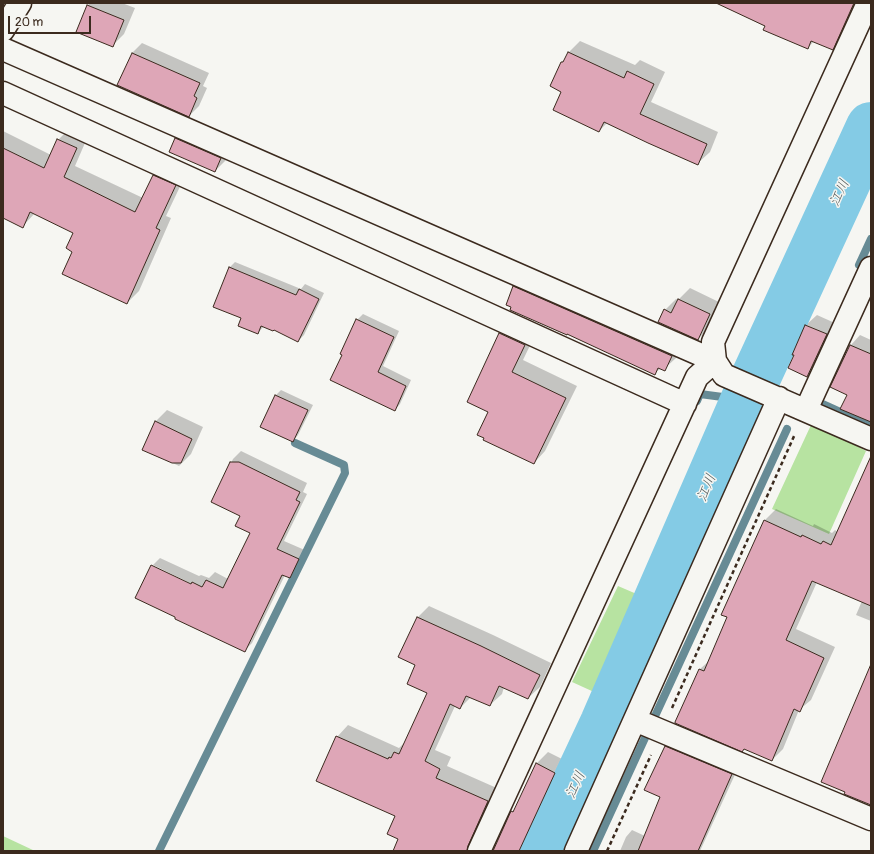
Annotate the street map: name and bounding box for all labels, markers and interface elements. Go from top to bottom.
scale bar [10,8,93,34]
text: 20 m [15,15,43,30]
water label: 江川 [826,177,854,209]
water label: 江川 [694,472,720,504]
water label: 江川 [562,769,590,801]

